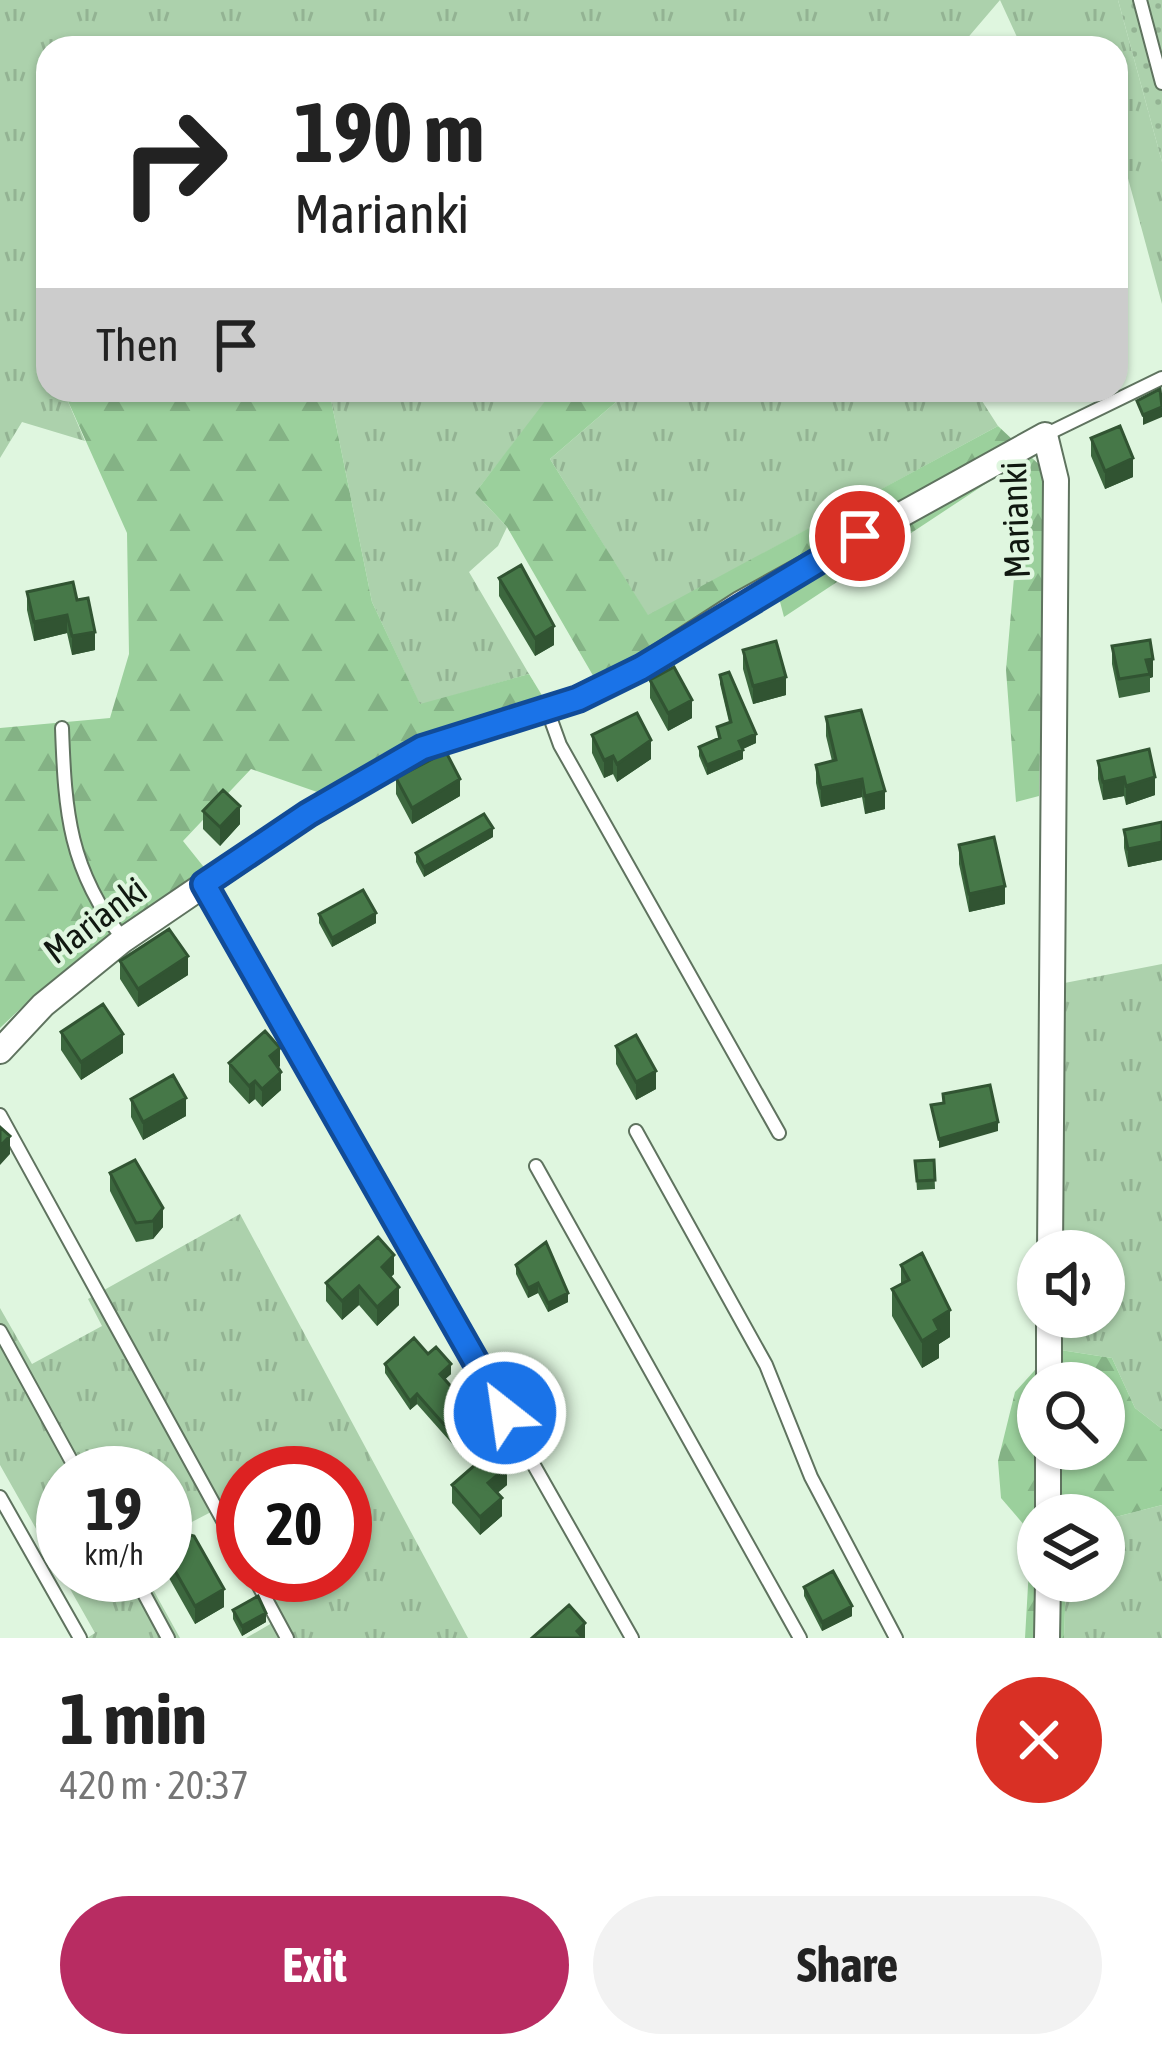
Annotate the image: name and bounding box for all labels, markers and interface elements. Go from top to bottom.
icon: right [96,84,252,240]
text: 190 m [294,84,484,180]
text: Marianki [294,183,470,244]
icon: arrive [203,312,269,378]
text: Then [96,319,179,371]
street label: Marianki [992,461,1038,579]
pin [809,485,911,587]
icon: arrive [827,503,893,569]
street label: Marianki [36,868,154,972]
map controls [1017,1230,1125,1602]
button: sound [1017,1230,1125,1338]
position arrow [442,1350,568,1476]
button: search [1017,1362,1125,1470]
speed limit sign: 20 [216,1446,372,1602]
text: 19 [86,1474,142,1543]
button: layers [1017,1494,1125,1602]
text: km/h [84,1537,144,1571]
text: 1 min [60,1677,207,1759]
button: close [976,1677,1102,1803]
text: 420 m · 20:37 [60,1763,249,1807]
button: Exit [60,1896,569,2034]
button: Share [593,1896,1102,2034]

